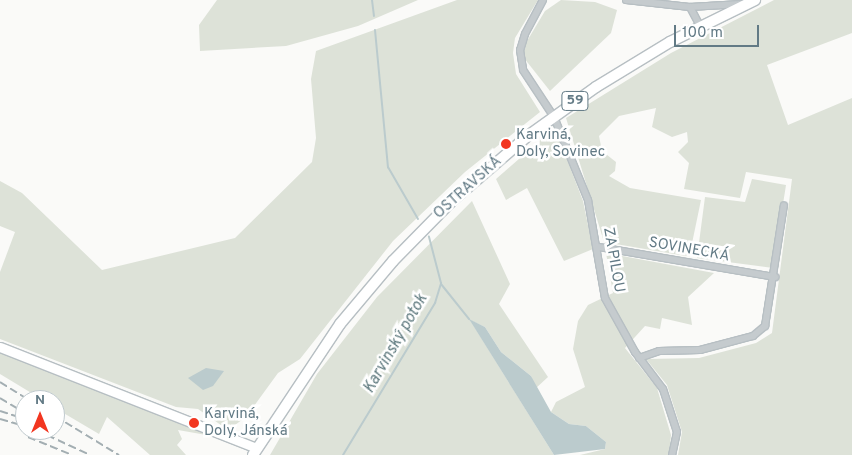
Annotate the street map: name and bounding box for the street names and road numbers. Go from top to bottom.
road number: 59 [561,90,589,112]
street label: OSTRAVSKÁ [430,153,506,223]
street label: ZA PILOU [598,226,628,294]
street label: SOVINECKÁ [647,234,731,266]

